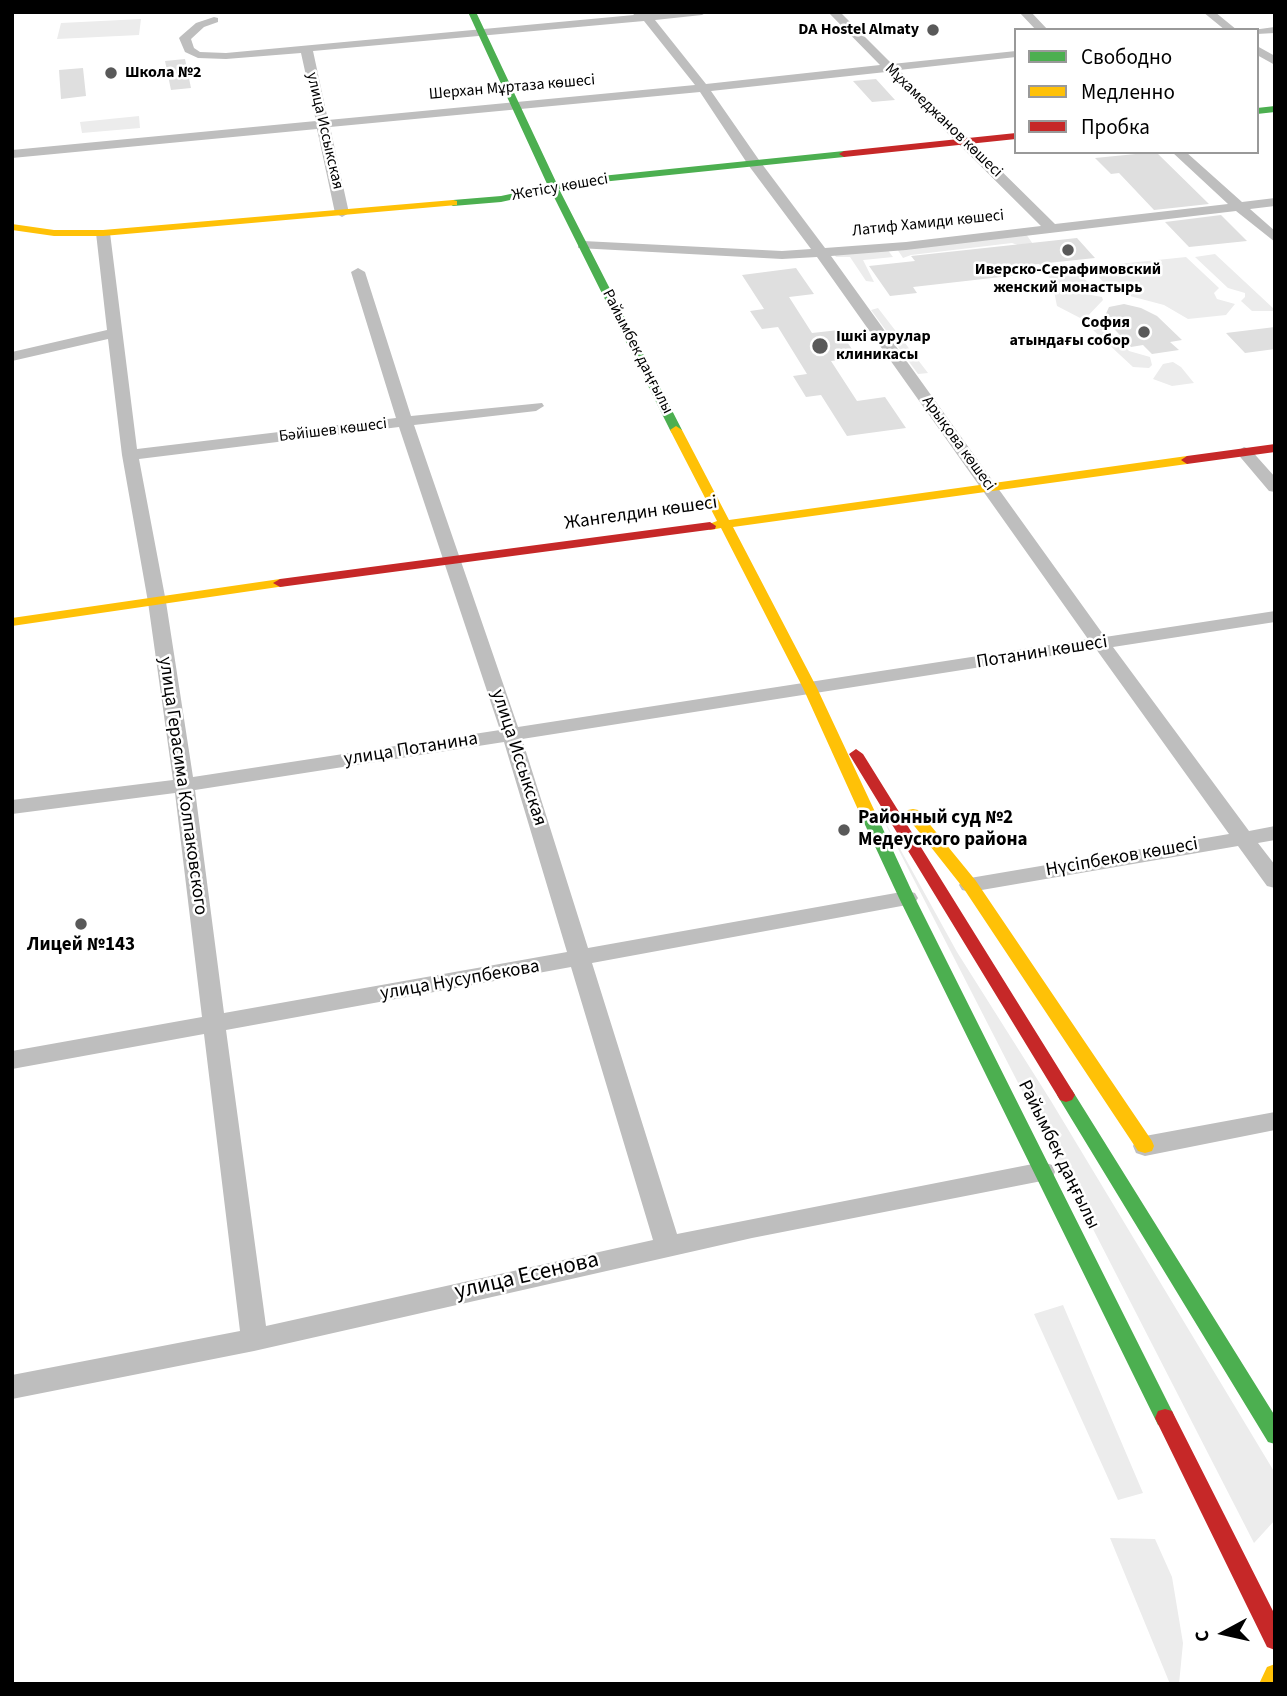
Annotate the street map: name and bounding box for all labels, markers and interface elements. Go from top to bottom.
place label: DA Hostel Almaty [798,20,919,40]
marker: DA Hostel Almaty [925,22,941,38]
legend [1014,28,1259,154]
text: Свободно [1081,42,1172,72]
street label: Мұхамеджанов көшесі [880,60,1006,182]
place label: Школа №2 [125,63,202,83]
marker: Школа №2 [103,65,119,81]
street label: улица Иссыкская [301,71,347,191]
street label: Шерхан Мұртаза көшесі [428,71,596,105]
text: Медленно [1081,77,1175,107]
text: Пробка [1081,112,1150,142]
street label: Жетісу көшесі [510,170,610,206]
street label: Латиф Хамиди көшесі [851,206,1005,242]
marker: Иверско-Серафимовский женский монастырь [1060,242,1076,258]
place label: Иверско-Серафимовский женский монастырь [975,260,1161,298]
street label: Райымбек даңғылы [597,287,677,417]
place label: София атындағы собор [1009,313,1130,351]
marker: София атындағы собор [1136,324,1152,340]
place label: Ішкі аурулар клиникасы [836,327,931,365]
marker: Ішкі аурулар клиникасы [810,336,830,356]
street label: Арықова көшесі [917,393,999,495]
street label: Бәйішев көшесі [278,415,388,447]
street label: Жангелдин көшесі [563,492,719,536]
street label: Потанин көшесі [975,631,1109,675]
street label: улица Герасима Колпаковского [153,655,211,917]
street label: улица Иссыкская [485,687,551,829]
street label: улица Потанина [342,728,480,772]
place label: Районный суд №2 Медеуского района [858,808,1028,852]
marker: Районный суд №2 Медеуского района [836,822,852,838]
street label: Нүсіпбеков көшесі [1044,833,1200,883]
marker: Лицей №143 [73,916,89,932]
place label: Лицей №143 [27,935,135,957]
street label: улица Нусупбекова [379,956,541,1006]
street label: Райымбек даңғылы [1012,1077,1104,1233]
street label: улица Есенова [452,1247,602,1307]
north arrow [1189,1598,1259,1668]
text: С [1189,1629,1217,1643]

